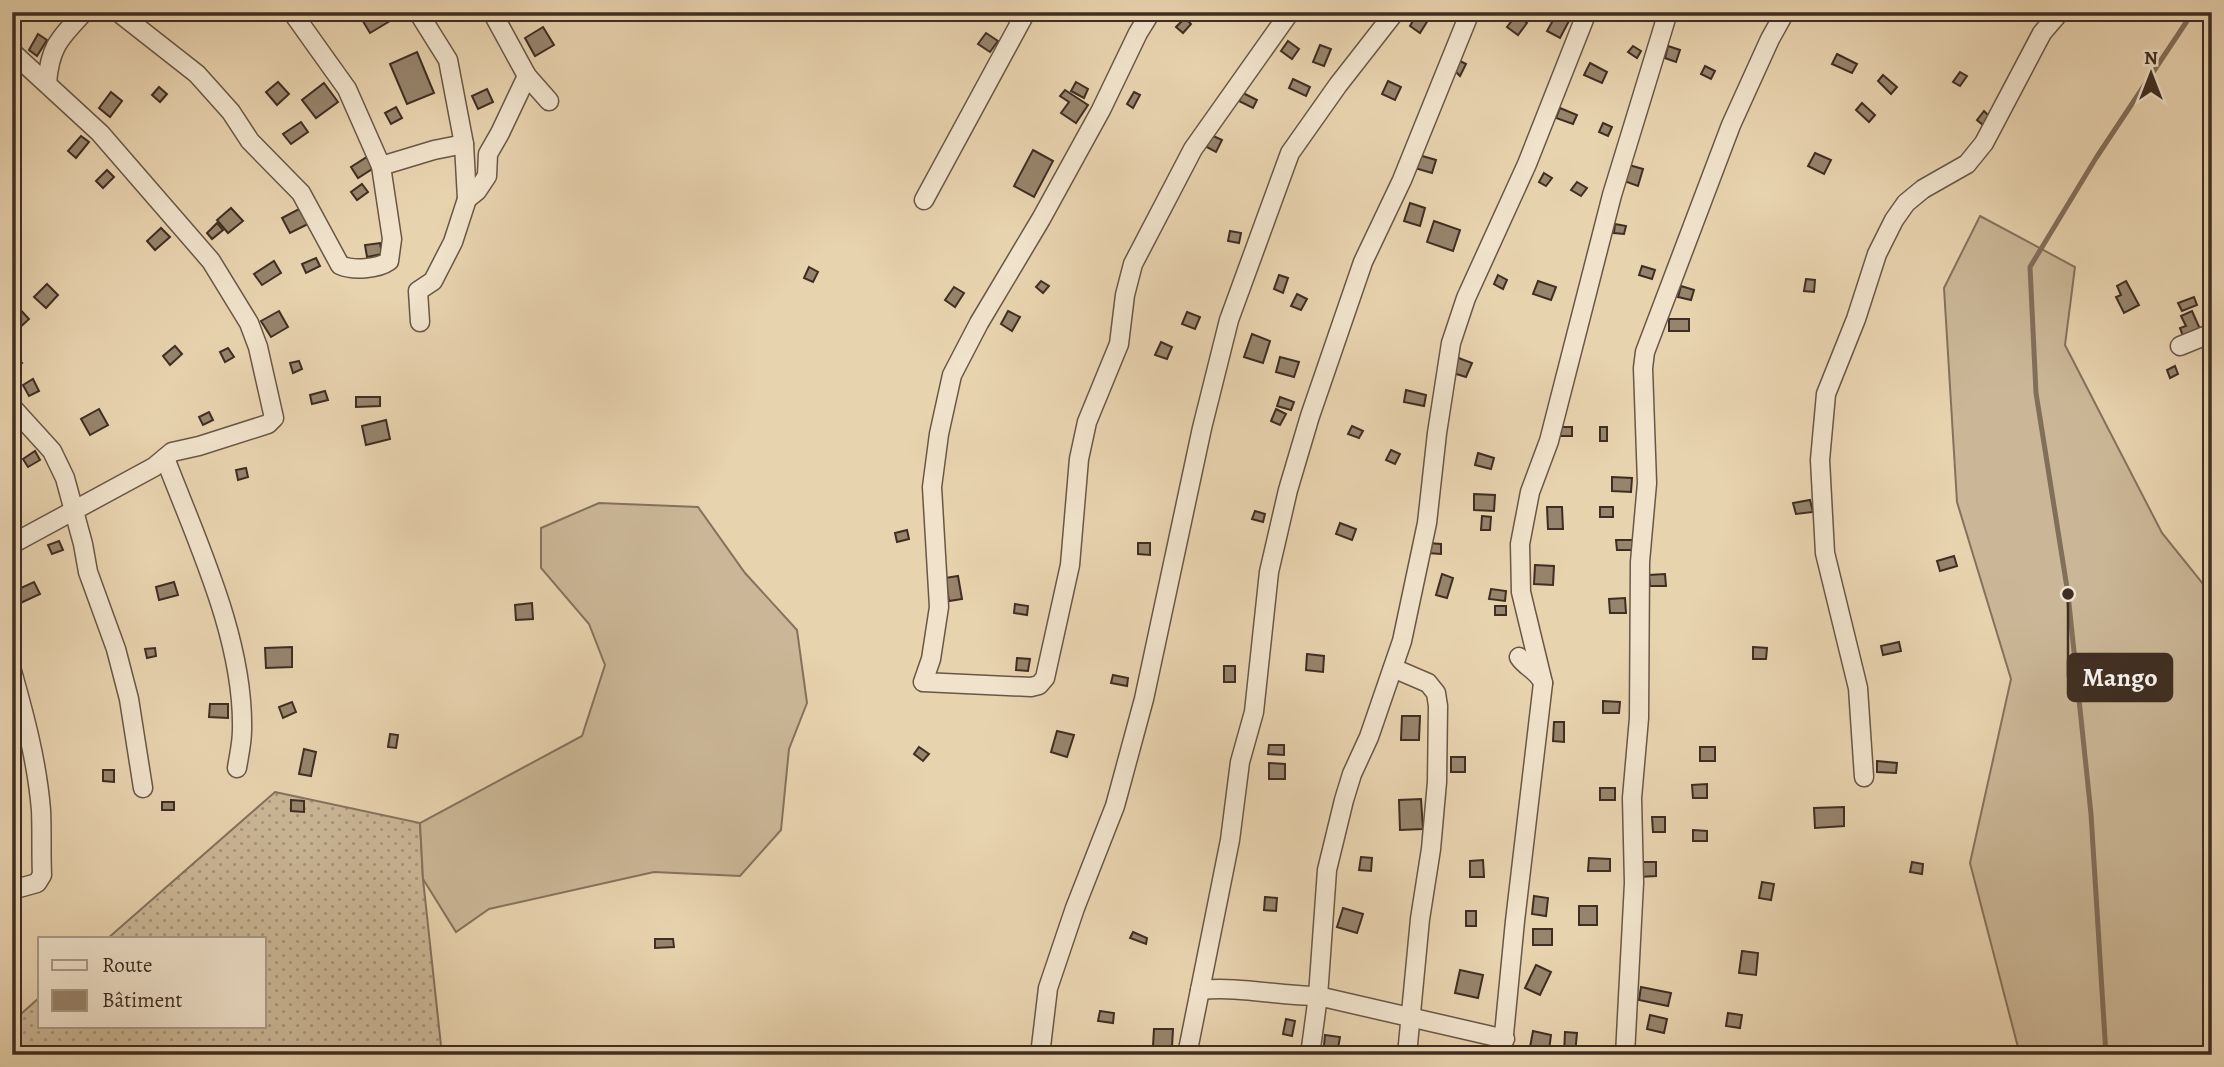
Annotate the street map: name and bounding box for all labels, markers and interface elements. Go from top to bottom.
north arrow [2116,38,2186,108]
text: N [2144,45,2158,71]
callout: Mango [2068,654,2172,701]
text: Mango [2082,660,2158,695]
legend [38,937,266,1028]
text: Route [102,951,152,979]
text: Bâtiment [102,986,183,1014]

